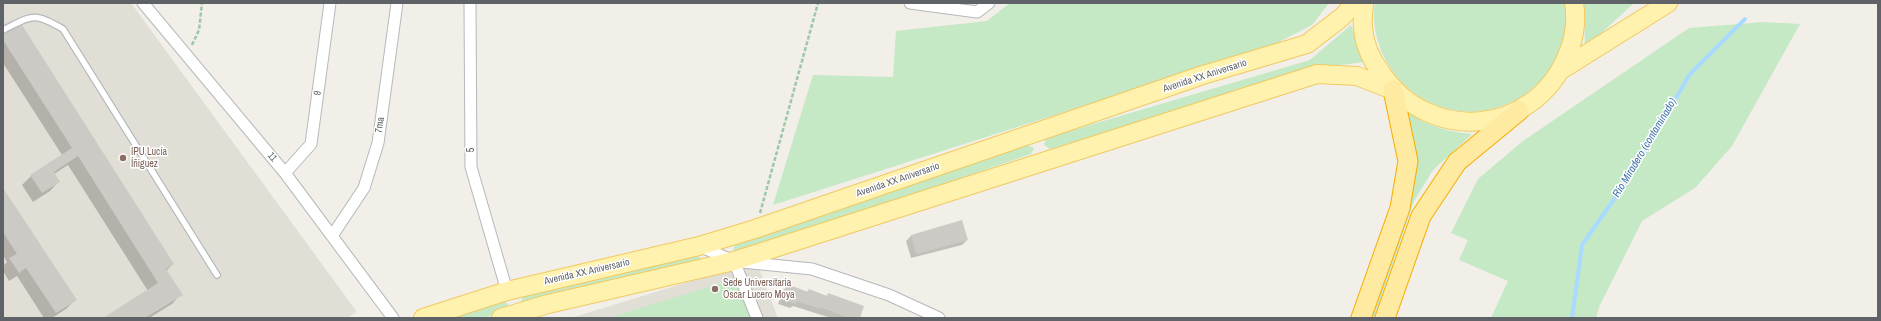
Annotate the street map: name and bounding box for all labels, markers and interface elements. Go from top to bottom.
street label: Avenida XX Aniversario [1162,57,1248,95]
street label: 9 [312,90,324,96]
water label: Río Miradero (contaminado) [1610,96,1680,200]
street label: 7ma [373,116,387,134]
place label: IPU Lucía Íñiguez [131,146,167,170]
street label: 5 [465,148,477,152]
street label: 11 [265,150,279,164]
marker: IPU Lucía Íñiguez [118,153,128,163]
street label: Avenida XX Aniversario [855,160,941,200]
street label: Avenida XX Aniversario [543,256,631,288]
place label: Sede Universitaria Oscar Lucero Moya [723,277,795,300]
marker: Sede Universitaria Oscar Lucero Moya [710,284,720,294]

